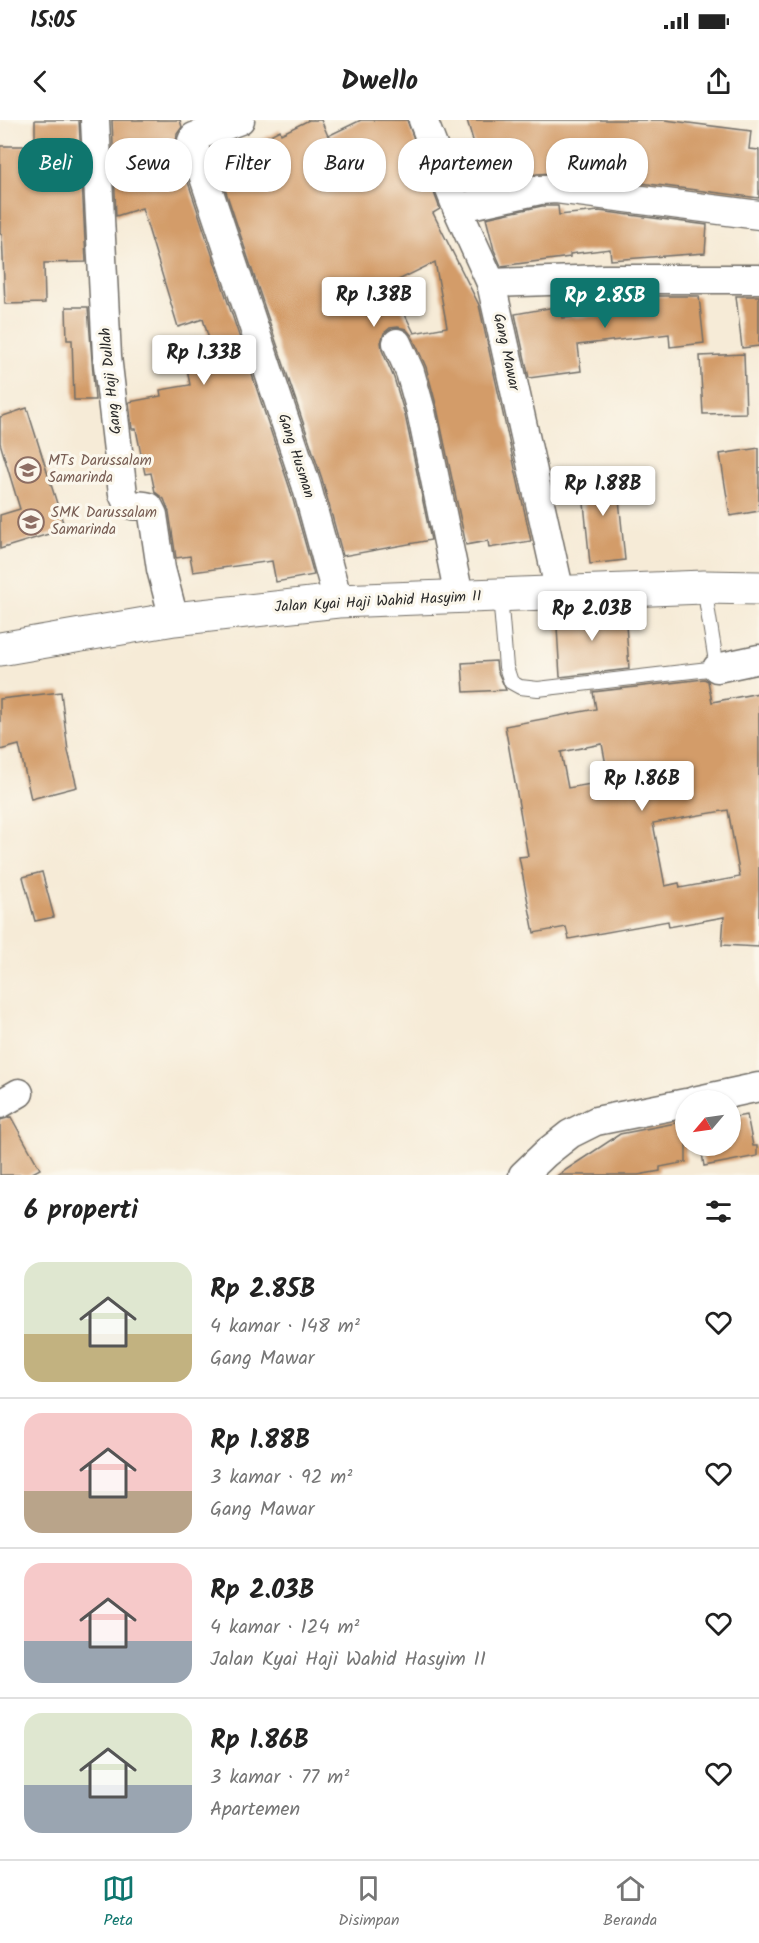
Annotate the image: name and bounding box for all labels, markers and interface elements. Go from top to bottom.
text: 15:05 [30,4,76,39]
text: Dwello [341,60,418,103]
icon: back [24,65,57,98]
icon: share [702,65,735,98]
chip: Beli [18,138,93,192]
chip: Sewa [105,138,192,192]
chip: Filter [204,138,291,192]
chip: Baru [303,138,386,192]
chip: Apartemen [398,138,534,192]
chip: Rumah [546,138,648,192]
pin: Rp 1.38B [312,277,436,328]
pin: Rp 2.85B [543,278,667,329]
text: Rp 1.38B [336,280,412,312]
text: Rp 2.85B [564,281,646,313]
street label: Gang Mawar [486,311,526,394]
street label: Gang Haji Dullah [93,326,129,436]
pin: Rp 1.33B [142,335,266,386]
text: Rp 1.33B [166,338,242,370]
street label: Gang Husman [271,410,321,502]
place label: MTs Darussalam Samarinda [48,449,152,490]
school or university icon: MTs Darussalam Samarinda [13,455,43,485]
pin: Rp 1.88B [541,466,665,517]
text: Rp 1.88B [564,469,642,501]
place label: SMK Darussalam Samarinda [51,501,157,542]
school or university icon: SMK Darussalam Samarinda [16,507,46,537]
street label: Jalan Kyai Haji Wahid Hasyim II [274,585,482,619]
pin: Rp 2.03B [530,591,654,642]
text: Rp 2.03B [552,594,632,626]
pin: Rp 1.86B [580,761,704,812]
text: Rp 1.86B [604,764,680,796]
north arrow [675,1090,741,1156]
map controls [675,1090,741,1156]
text: 6 properti [24,1190,138,1232]
icon: filters [702,1195,735,1228]
text: Rp 2.85B [210,1269,316,1311]
icon: home [72,1286,144,1358]
icon: heart [702,1306,735,1339]
text: 4 kamar · 148 m² [210,1311,360,1343]
text: Gang Mawar [210,1343,314,1375]
text: Rp 1.88B [210,1420,311,1462]
icon: home [72,1437,144,1509]
icon: heart [702,1457,735,1490]
text: 3 kamar · 92 m² [210,1462,352,1494]
text: Gang Mawar [210,1494,314,1526]
text: Rp 2.03B [210,1570,315,1612]
icon: home [72,1587,144,1659]
icon: heart [702,1607,735,1640]
text: 4 kamar · 124 m² [210,1612,360,1644]
text: Jalan Kyai Haji Wahid Hasyim II [210,1644,486,1676]
text: Rp 1.86B [210,1720,309,1762]
icon: home [72,1737,144,1809]
icon: heart [702,1757,735,1790]
text: 3 kamar · 77 m² [210,1762,349,1794]
text: Apartemen [210,1794,300,1826]
tab: Peta [102,1872,135,1933]
tab: Disimpan [338,1872,399,1933]
tab: Beranda [603,1872,657,1933]

